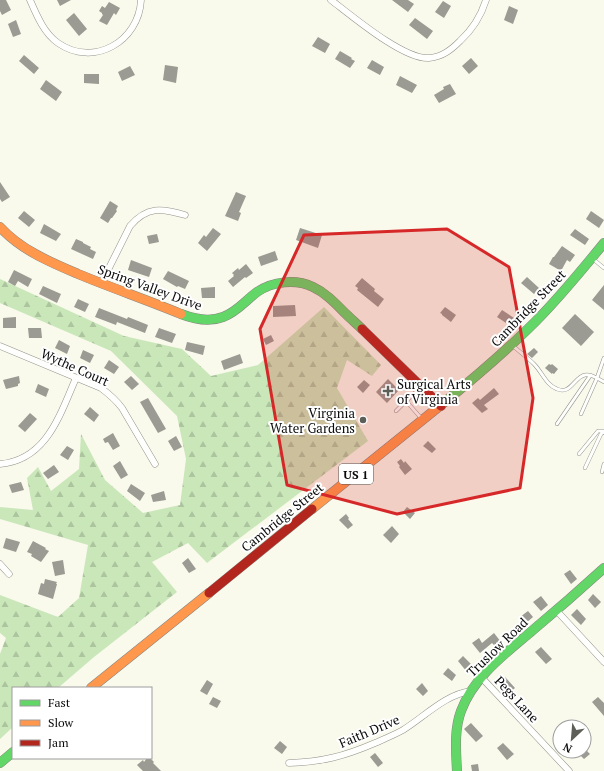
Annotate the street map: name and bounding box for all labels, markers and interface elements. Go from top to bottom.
street label: Spring Valley Drive [95,260,205,314]
street label: Cambridge Street [487,265,570,350]
street label: Wythe Court [38,344,112,390]
place label: Surgical Arts of Virginia [397,375,471,408]
marker: Surgical Arts of Virginia [382,385,394,397]
place label: Virginia Water Gardens [270,404,355,437]
marker: Virginia Water Gardens [358,415,368,425]
road number: US 1 [339,464,373,484]
street label: Cambridge Street [237,478,327,556]
street label: Truslow Road [463,613,531,681]
street label: Pegs Lane [491,672,543,726]
legend [12,687,152,759]
text: Fast [48,695,71,710]
street label: Faith Drive [336,710,402,752]
text: Slow [48,715,74,730]
north arrow [552,719,592,759]
text: Jam [48,735,69,750]
text: N [560,740,574,756]

